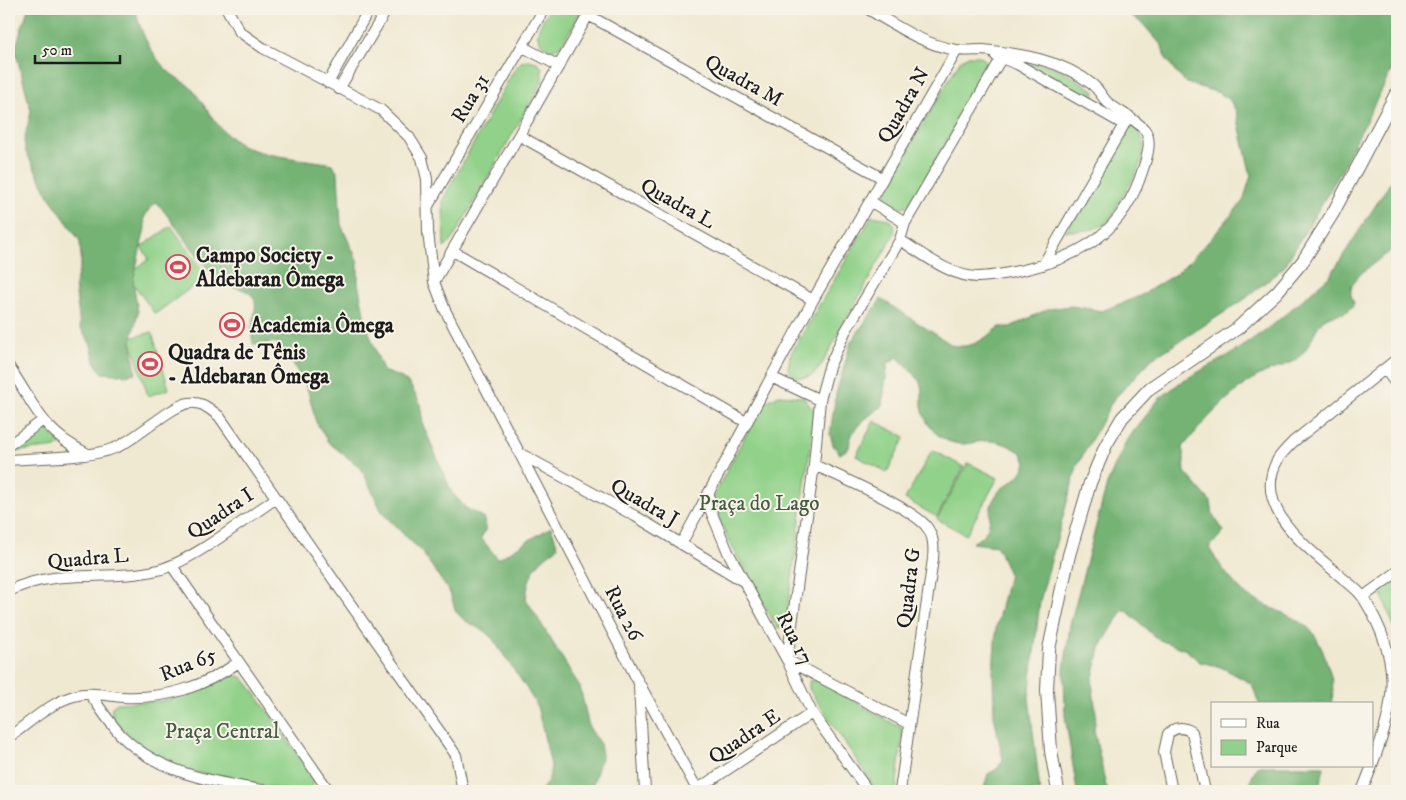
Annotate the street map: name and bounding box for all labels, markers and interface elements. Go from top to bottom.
scale bar [35,32,120,64]
text: 50 m [42,41,72,60]
street label: Quadra M [700,49,787,113]
street label: Quadra N [872,63,936,148]
street label: Rua 31 [446,69,496,128]
street label: Quadra L [636,173,719,235]
place label: Campo Society - Aldebaran Ômega [195,243,345,293]
sports icon: Campo Society - Aldebaran Ômega [165,254,191,280]
place label: Academia Ômega [249,311,395,339]
sports icon: Academia Ômega [219,312,245,338]
place label: Quadra de Tênis - Aldebaran Ômega [168,340,330,390]
sports icon: Quadra de Tênis - Aldebaran Ômega [137,351,163,377]
street label: Quadra J [606,473,683,533]
street label: Quadra I [182,482,259,546]
park label: Praça do Lago [698,491,820,517]
street label: Quadra L [46,542,130,575]
street label: Quadra G [891,546,927,630]
street label: Rua 26 [598,581,649,646]
street label: Rua 17 [770,607,818,669]
street label: Rua 65 [156,642,221,688]
legend [1211,702,1374,768]
street label: Quadra E [704,703,786,770]
text: Rua [1256,714,1280,733]
park label: Praça Central [165,719,280,745]
text: Parque [1256,738,1297,757]

